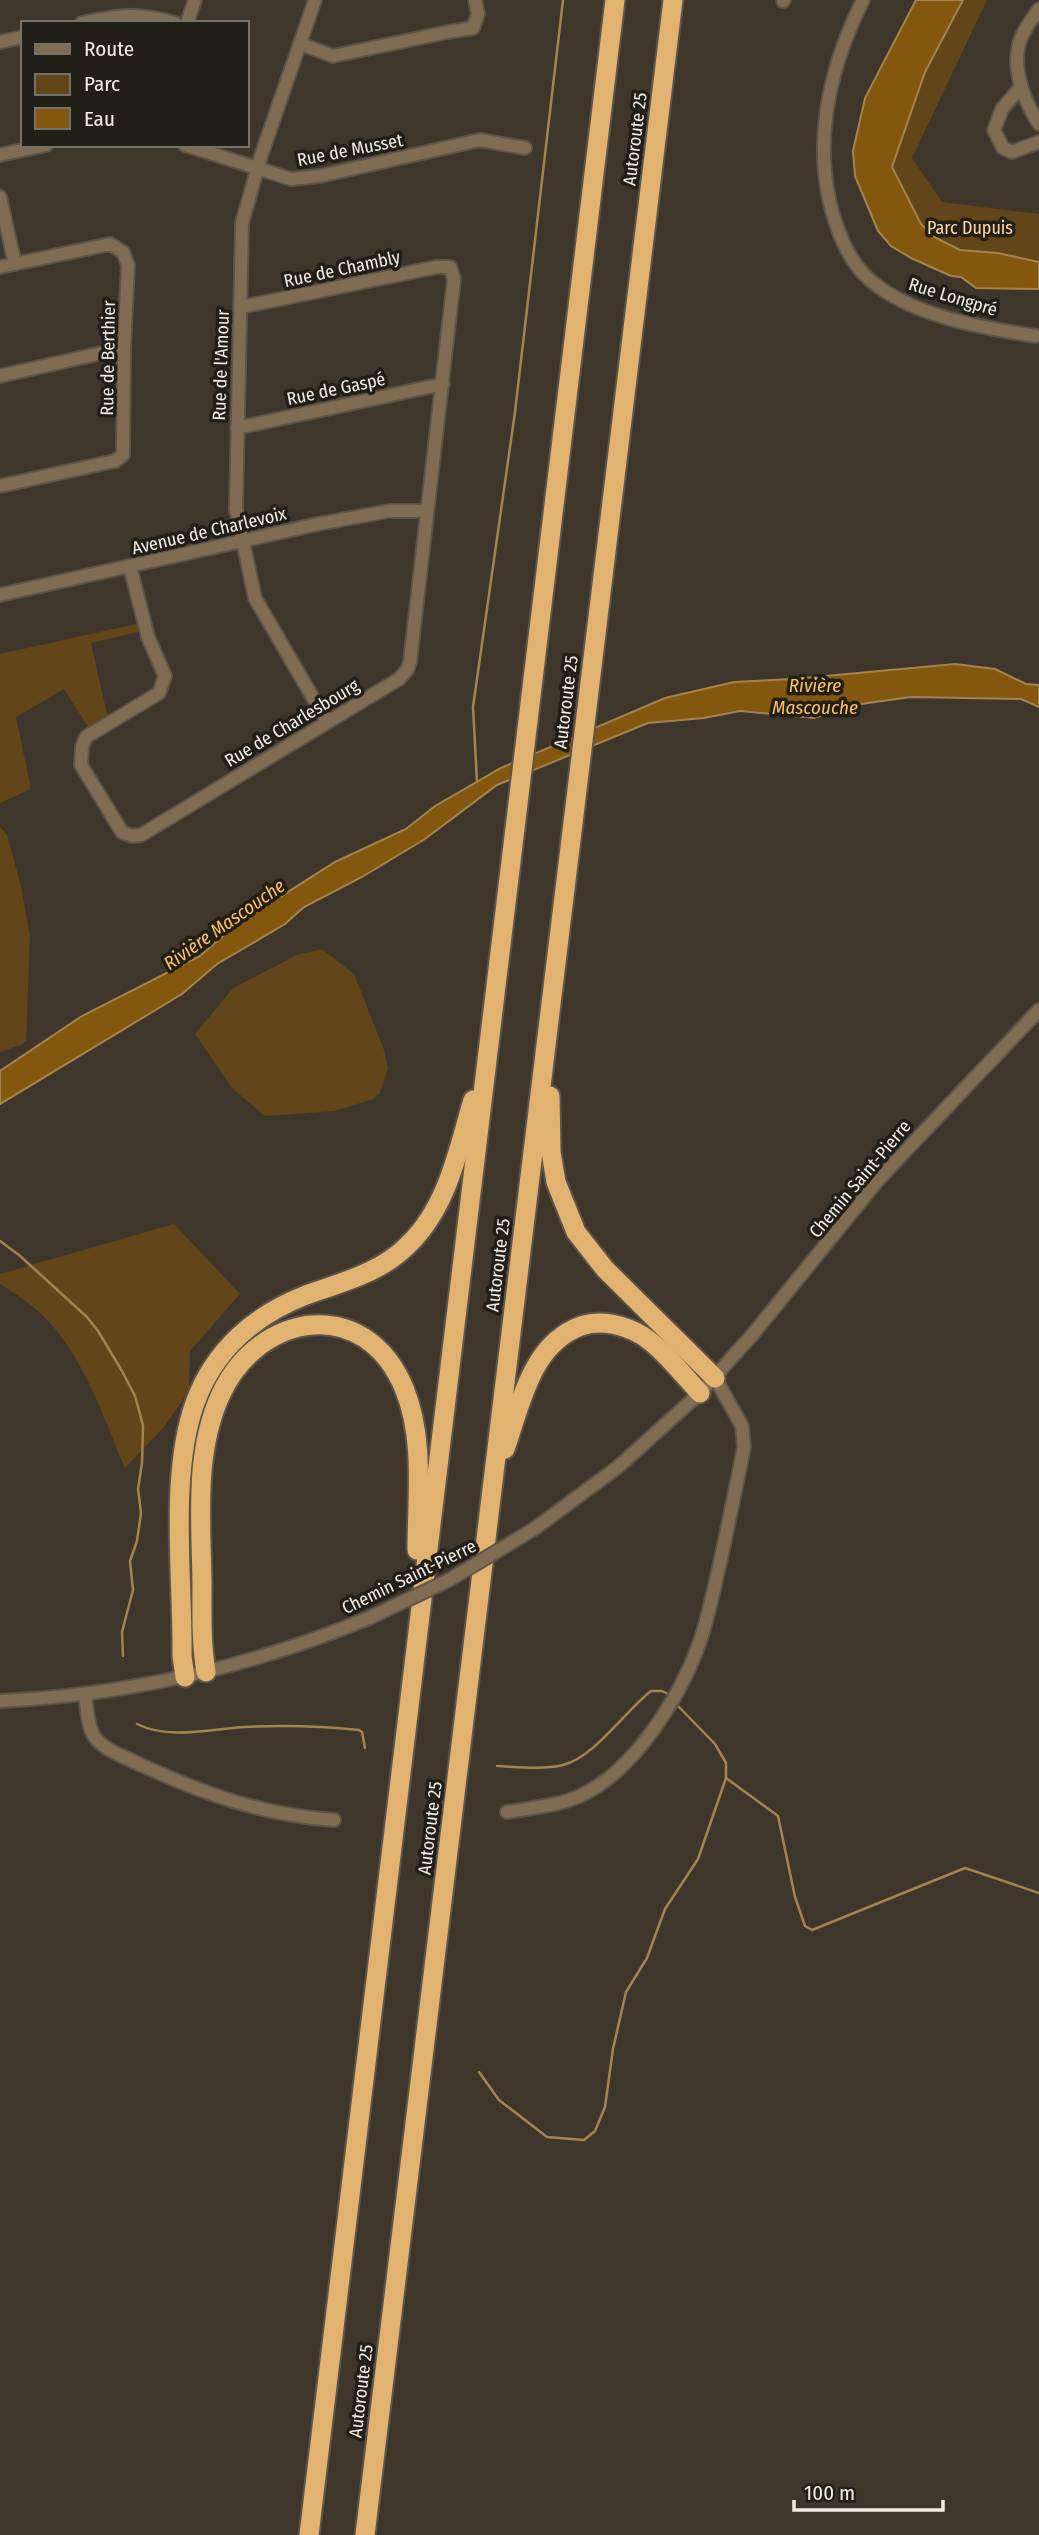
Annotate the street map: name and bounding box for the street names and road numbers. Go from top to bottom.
street label: Autoroute 25 [618,91,652,187]
street label: Rue de Musset [295,129,405,171]
street label: Rue de Chambly [282,246,402,292]
street label: Rue Longpré [906,273,1000,321]
street label: Rue de Berthier [96,299,120,416]
street label: Rue de l'Amour [208,308,234,421]
street label: Rue de Gaspé [285,368,387,410]
street label: Avenue de Charlevoix [130,502,289,559]
street label: Autoroute 25 [549,654,583,750]
street label: Rue de Charlesbourg [221,674,364,772]
street label: Chemin Saint-Pierre [804,1116,916,1242]
street label: Autoroute 25 [481,1217,515,1313]
street label: Chemin Saint-Pierre [338,1535,480,1619]
street label: Autoroute 25 [413,1780,447,1876]
street label: Autoroute 25 [344,2343,378,2439]

